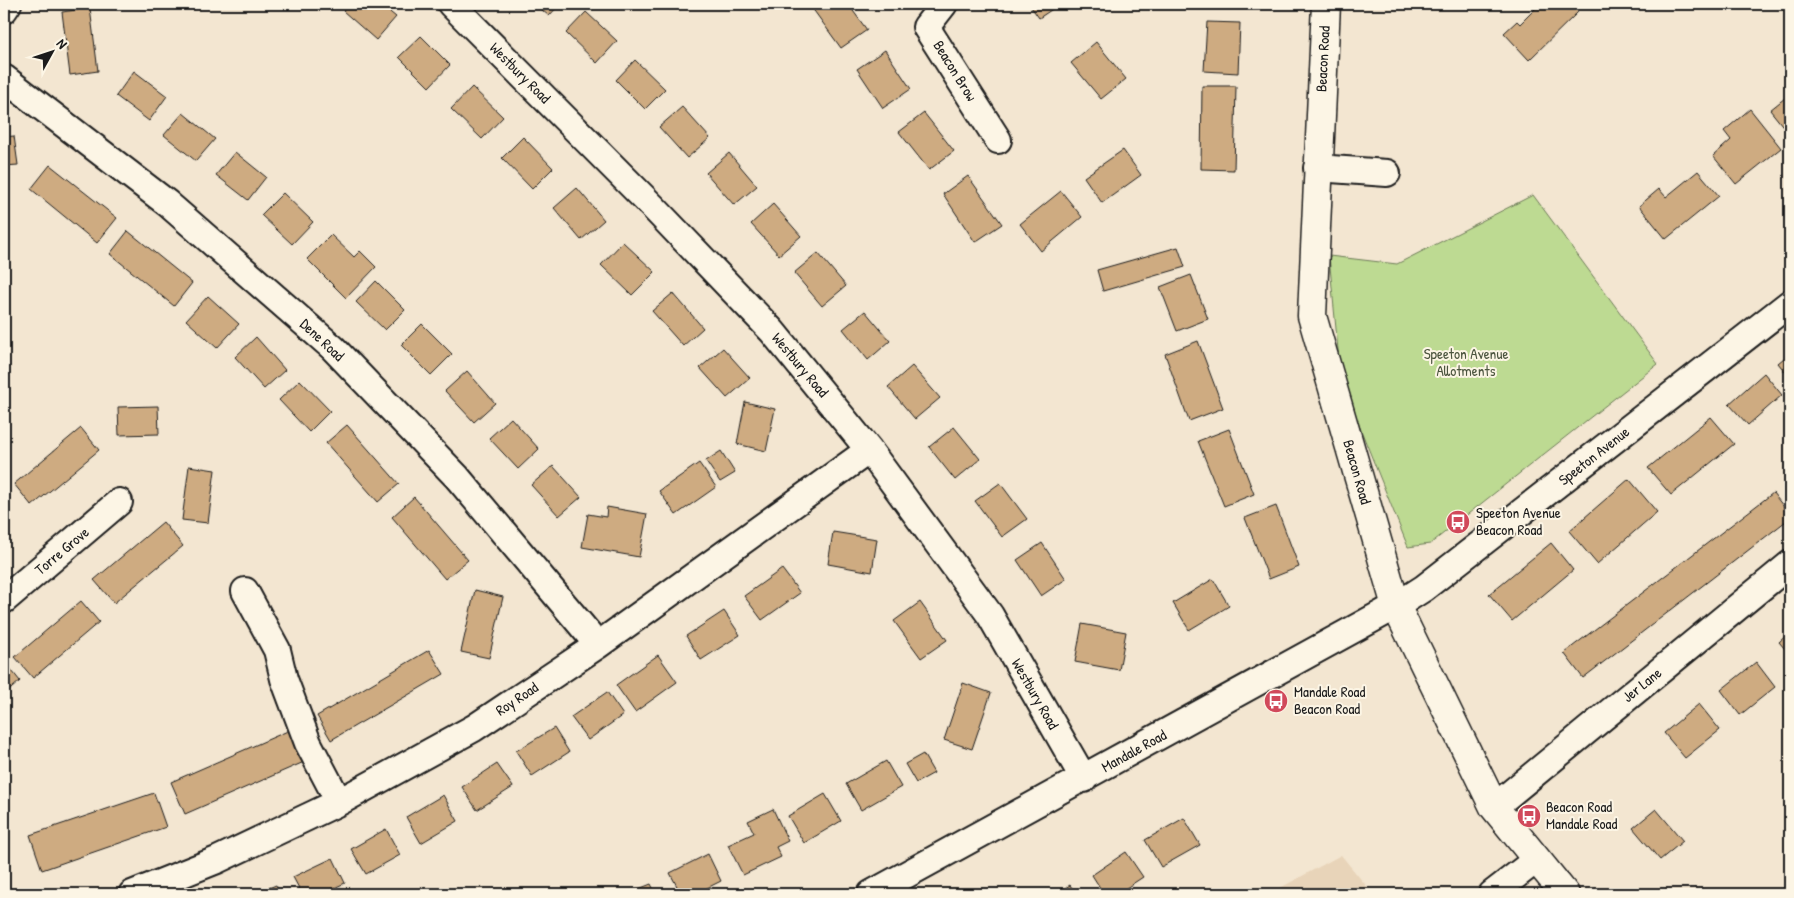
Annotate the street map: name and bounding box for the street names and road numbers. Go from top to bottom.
street label: Beacon Road [1310,25,1335,93]
street label: Beacon Brow [929,36,982,105]
street label: Westbury Road [485,37,556,108]
street label: Dene Road [295,314,349,366]
street label: Westbury Road [767,328,834,402]
street label: Speeton Avenue [1554,421,1634,490]
street label: Beacon Road [1338,437,1377,507]
street label: Torre Grove [30,522,93,580]
street label: Westbury Road [1007,655,1064,733]
street label: Jer Lane [1618,662,1666,707]
street label: Roy Road [491,677,542,721]
street label: Mandale Road [1097,724,1170,777]

